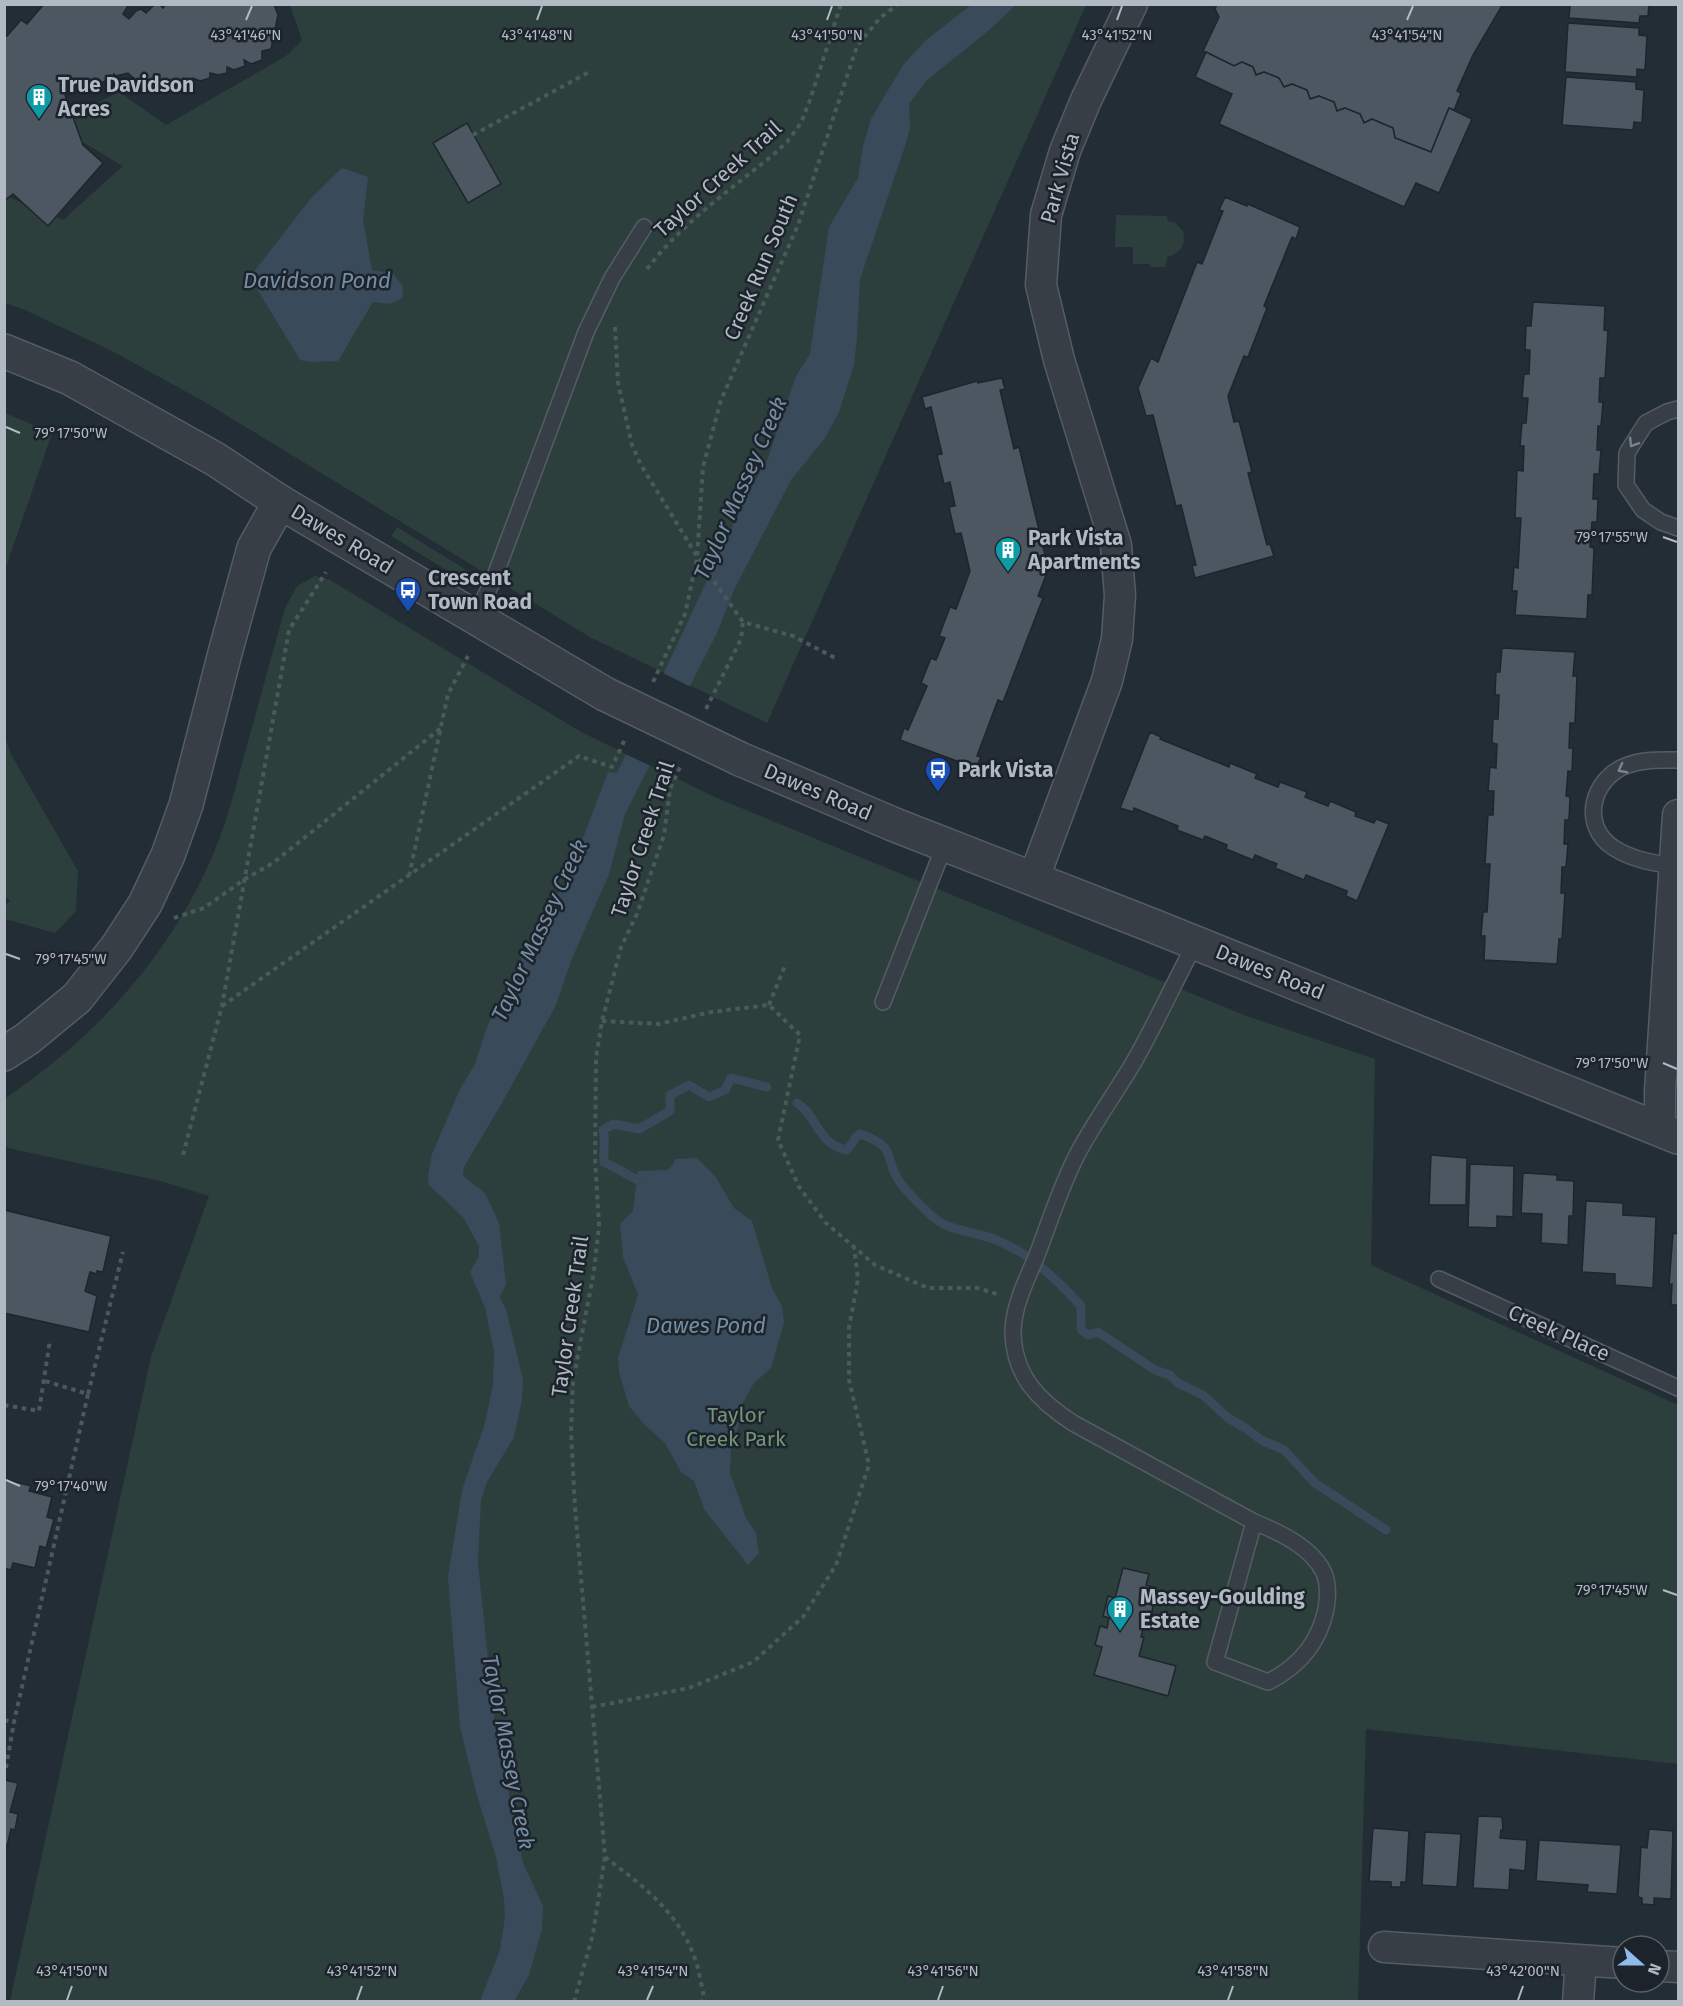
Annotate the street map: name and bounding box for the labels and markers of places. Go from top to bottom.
place label: True Davidson Acres [57,72,194,122]
building icon: True Davidson Acres [24,82,54,120]
place label: Park Vista Apartments [1027,525,1140,575]
building icon: Park Vista Apartments [993,535,1023,573]
place label: Crescent Town Road [428,565,532,615]
bus stop icon: Crescent Town Road [393,575,423,613]
bus stop icon: Park Vista [923,755,953,793]
place label: Park Vista [958,757,1053,783]
place label: Massey-Goulding Estate [1140,1584,1305,1634]
building icon: Massey-Goulding Estate [1105,1594,1135,1632]

